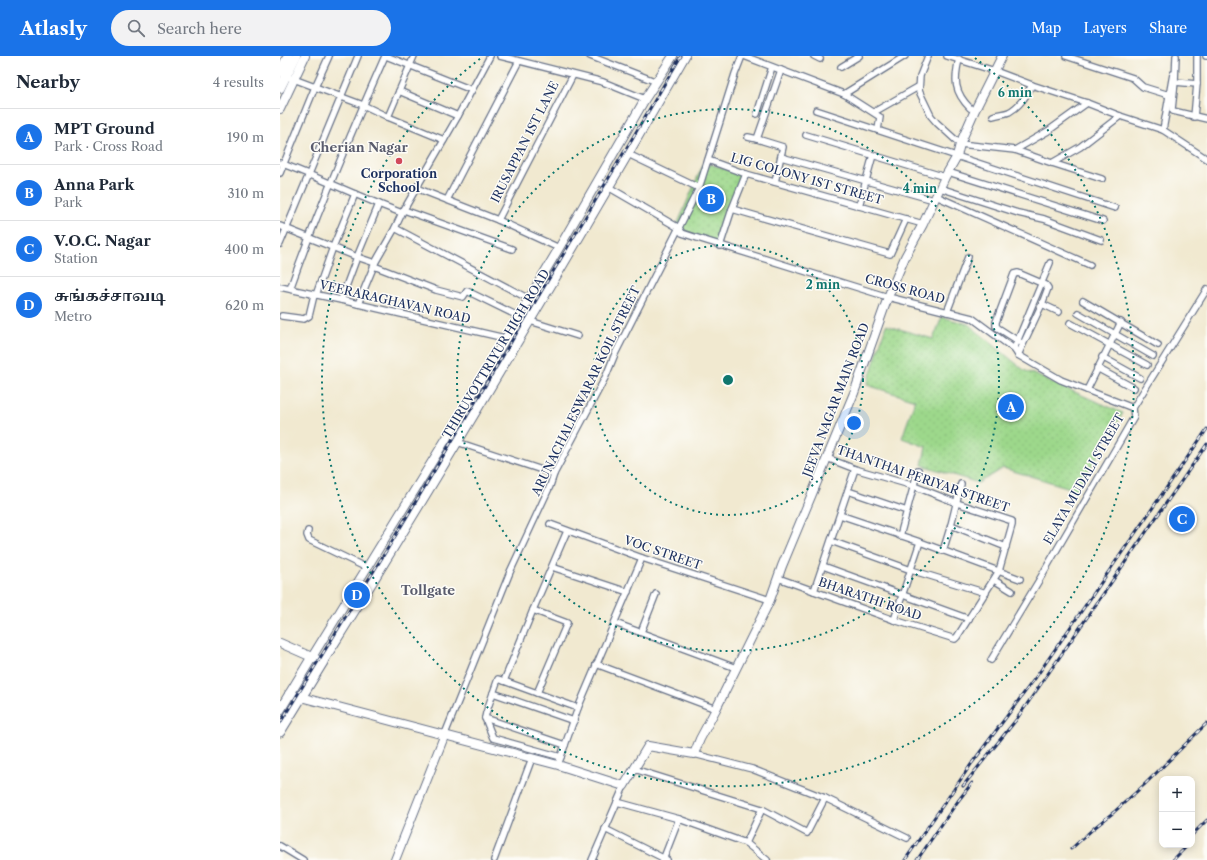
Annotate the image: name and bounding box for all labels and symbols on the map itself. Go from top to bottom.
street label: IRUSAPPAN 1ST LANE [487,79,562,205]
text: 6 min [998,85,1033,100]
district label: Cherian Nagar [310,139,408,155]
street label: LIG COLONY 1ST STREET [729,150,885,207]
marker: Corporation School [394,156,404,166]
place label: Corporation School [361,166,438,195]
text: 4 min [903,181,938,196]
pin: B [698,184,724,214]
street label: THIRUVOTTRIYUR HIGH ROAD [439,266,552,441]
street label: CROSS ROAD [863,271,947,306]
street label: VEERARAGHAVAN ROAD [317,277,472,326]
text: 2 min [806,277,841,292]
street label: ARUNACHALESWARAR KOIL STREET [528,283,643,499]
street label: JEEVA NAGAR MAIN ROAD [798,320,872,481]
centre of rings [721,373,735,387]
pin: A [998,392,1024,422]
street label: ELAYA MUDALI STREET [1040,410,1127,547]
your location [844,413,864,433]
street label: THANTHAI PERIYAR STREET [835,442,1012,515]
pin: C [1169,504,1195,534]
street label: VOC STREET [621,532,704,573]
street label: BHARATHI ROAD [817,574,924,623]
pin: D [344,580,370,610]
district label: Tollgate [401,582,455,598]

